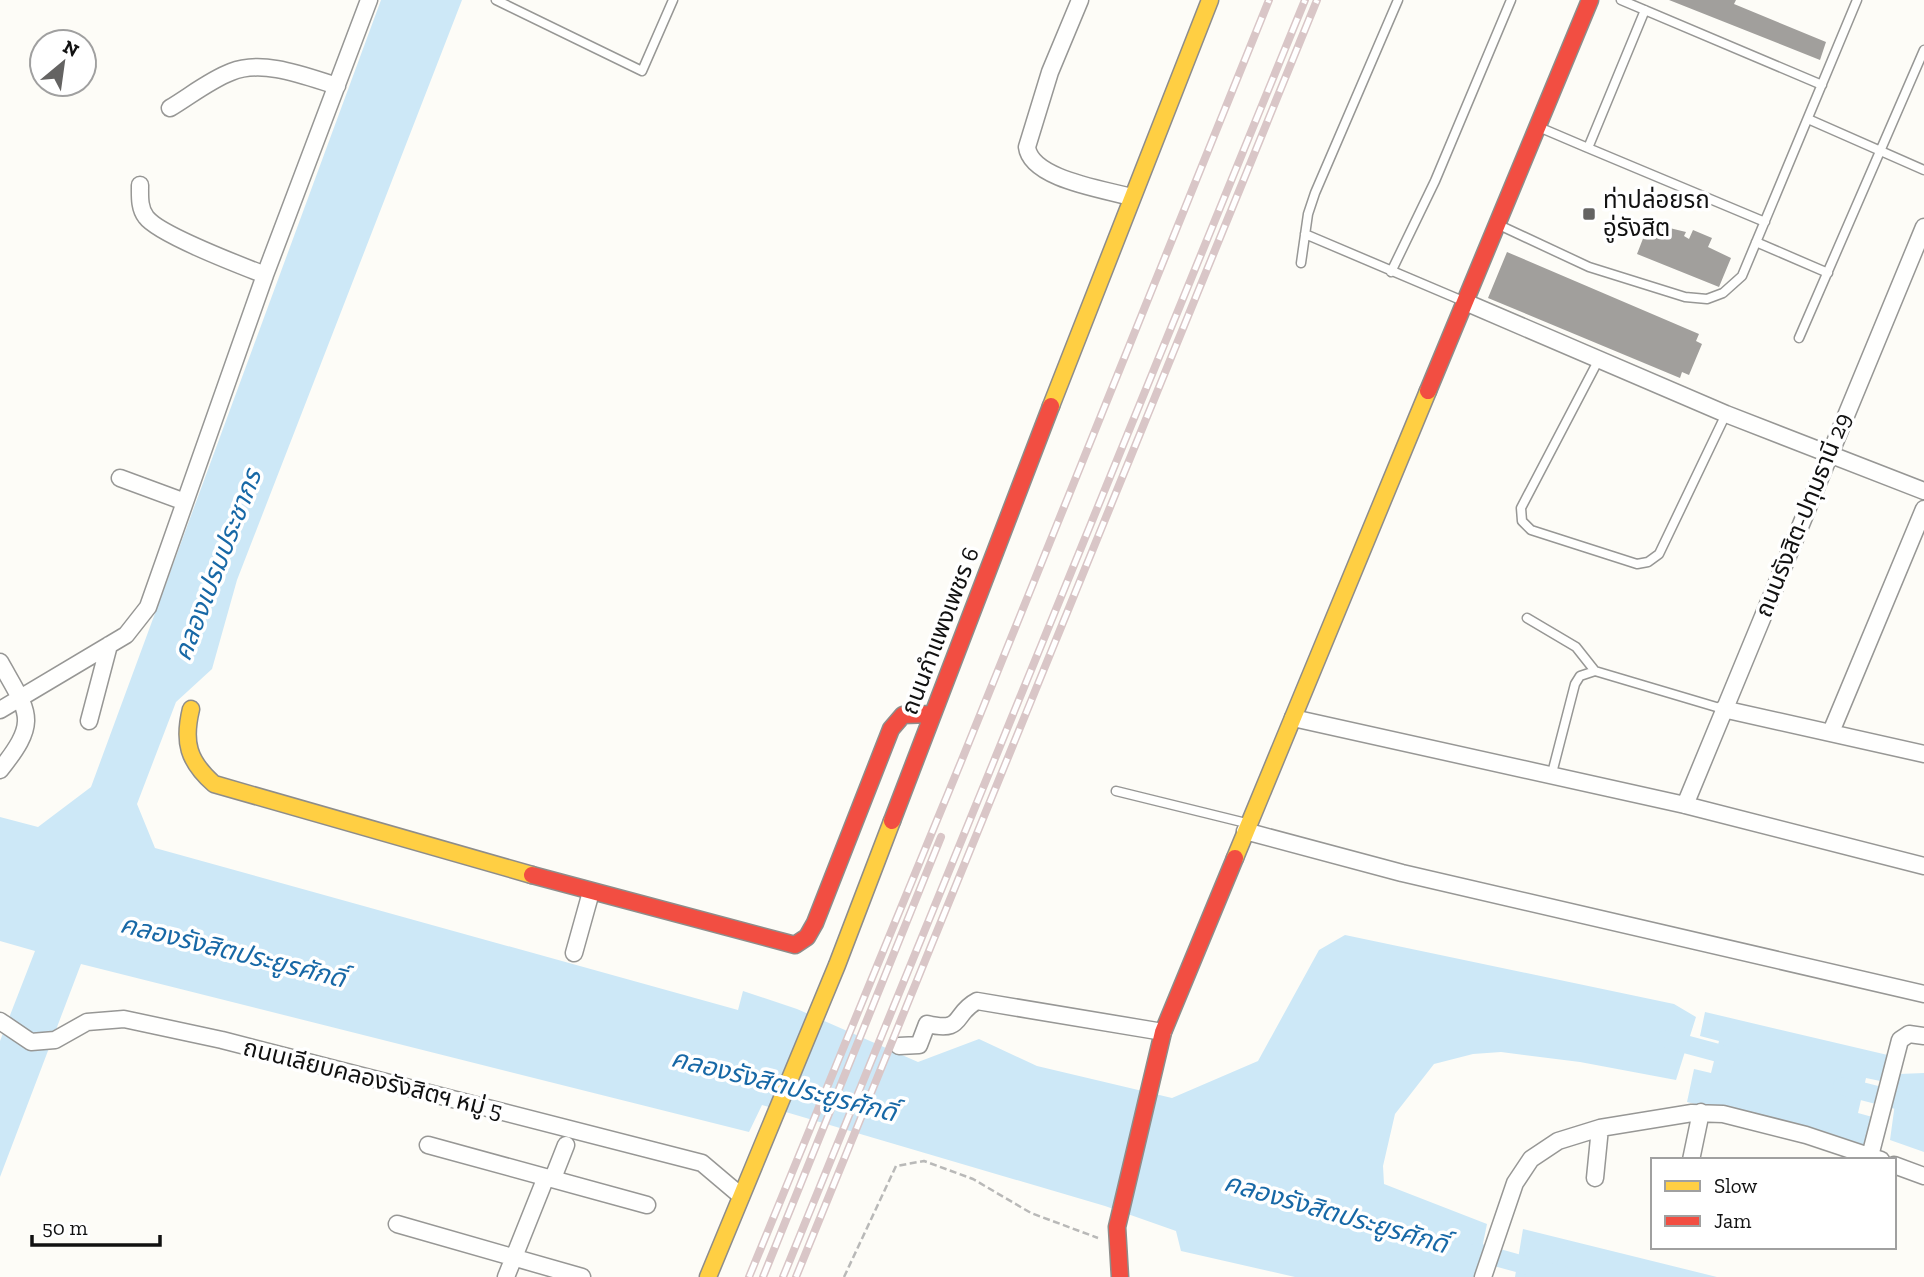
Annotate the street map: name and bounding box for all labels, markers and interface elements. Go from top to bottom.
north arrow [28,28,98,98]
text: N [59,35,83,62]
place label: ท่าปล่อยรถ อู่รังสิต [1603,185,1710,243]
marker: ท่าปล่อยรถ อู่รังสิต [1581,206,1597,222]
street label: ถนนรังสิต-ปทุมธานี 29 [1748,408,1858,622]
water label: คลองเปรมประชากร [166,463,269,665]
street label: ถนนกำแพงเพชร 6 [894,543,985,719]
water label: คลองรังสิตประยูรศักดิ์ [117,908,356,996]
street label: ถนนเลียบคลองรังสิตฯ หมู่ 5 [240,1032,506,1126]
water label: คลองรังสิตประยูรศักดิ์ [668,1042,907,1130]
legend [1651,1158,1896,1249]
water label: คลองรังสิตประยูรศักดิ์ [1221,1166,1458,1262]
text: Slow [1714,1173,1757,1198]
scale bar [32,1204,159,1248]
text: Jam [1714,1208,1751,1233]
text: 50 m [42,1215,88,1240]

